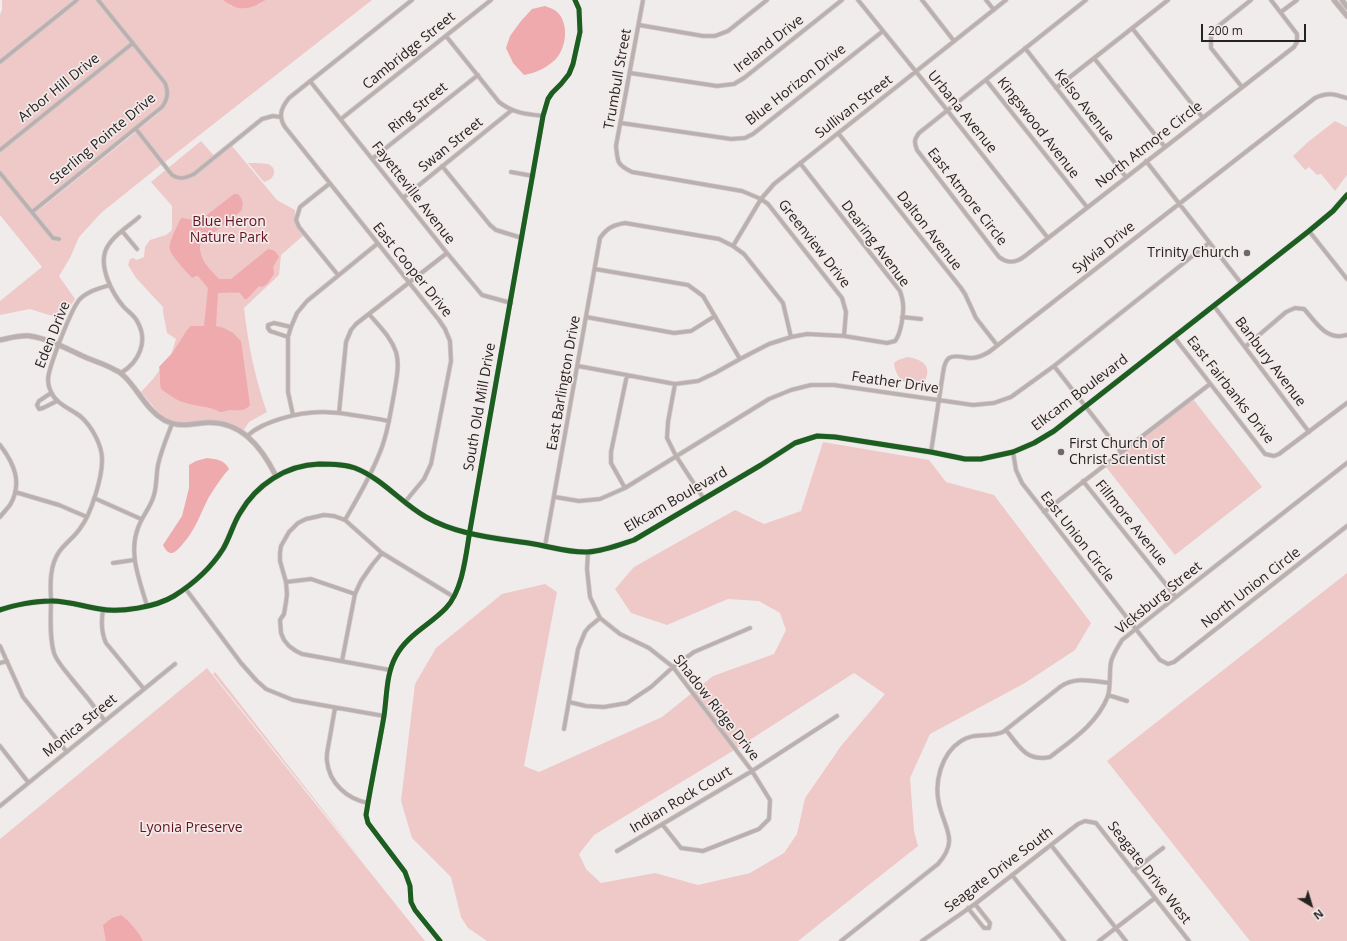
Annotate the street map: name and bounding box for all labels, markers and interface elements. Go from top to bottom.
street label: Cambridge Street [359,9,459,93]
street label: Ireland Drive [731,12,807,76]
scale bar [1203,16,1308,42]
text: 200 m [1208,22,1243,39]
street label: Trumbull Street [601,27,635,131]
street label: Blue Horizon Drive [743,41,849,129]
street label: Arbor Hill Drive [15,50,103,126]
street label: Kelso Avenue [1050,66,1118,146]
street label: Urbana Avenue [924,67,1000,157]
street label: Sullivan Street [812,72,896,142]
street label: Kingswood Avenue [993,74,1083,182]
street label: Ring Street [385,79,451,137]
street label: Sterling Pointe Drive [47,90,159,188]
street label: North Atmore Circle [1092,98,1206,192]
street label: Swan Street [416,114,486,176]
street label: Fayetteville Avenue [368,138,458,248]
street label: East Atmore Circle [924,145,1010,249]
street label: Dalton Avenue [893,188,965,274]
street label: Greenview Drive [774,197,854,291]
street label: Dearing Avenue [837,198,913,290]
park label: Blue Heron Nature Park [190,214,268,246]
street label: Sylvia Drive [1070,218,1138,278]
street label: East Cooper Drive [369,219,455,321]
place label: Trinity Church [1147,245,1239,261]
marker: Trinity Church [1242,248,1252,258]
street label: Eden Drive [32,299,74,371]
street label: East Barlington Drive [544,314,584,452]
street label: Banbury Avenue [1231,314,1309,410]
street label: East Fairbanks Drive [1183,333,1277,447]
street label: South Old Mill Drive [460,342,500,472]
street label: Elkcam Boulevard [1029,351,1131,435]
street label: Feather Drive [850,369,940,397]
place label: First Church of Christ Scientist [1069,436,1166,468]
marker: First Church of Christ Scientist [1056,447,1066,457]
street label: Elkcam Boulevard [621,464,731,536]
street label: Fillmore Avenue [1091,477,1171,569]
street label: East Union Circle [1037,488,1117,586]
street label: North Union Circle [1198,544,1304,632]
street label: Vicksburg Street [1113,558,1205,638]
street label: Shadow Ridge Drive [669,652,763,764]
street label: Monica Street [40,691,120,761]
street label: Indian Rock Court [627,763,735,837]
street label: Seagate Drive West [1104,818,1194,928]
park label: Lyonia Preserve [139,820,243,836]
street label: Seagate Drive South [941,824,1057,916]
north arrow [1291,885,1331,925]
text: N [1311,906,1327,924]

